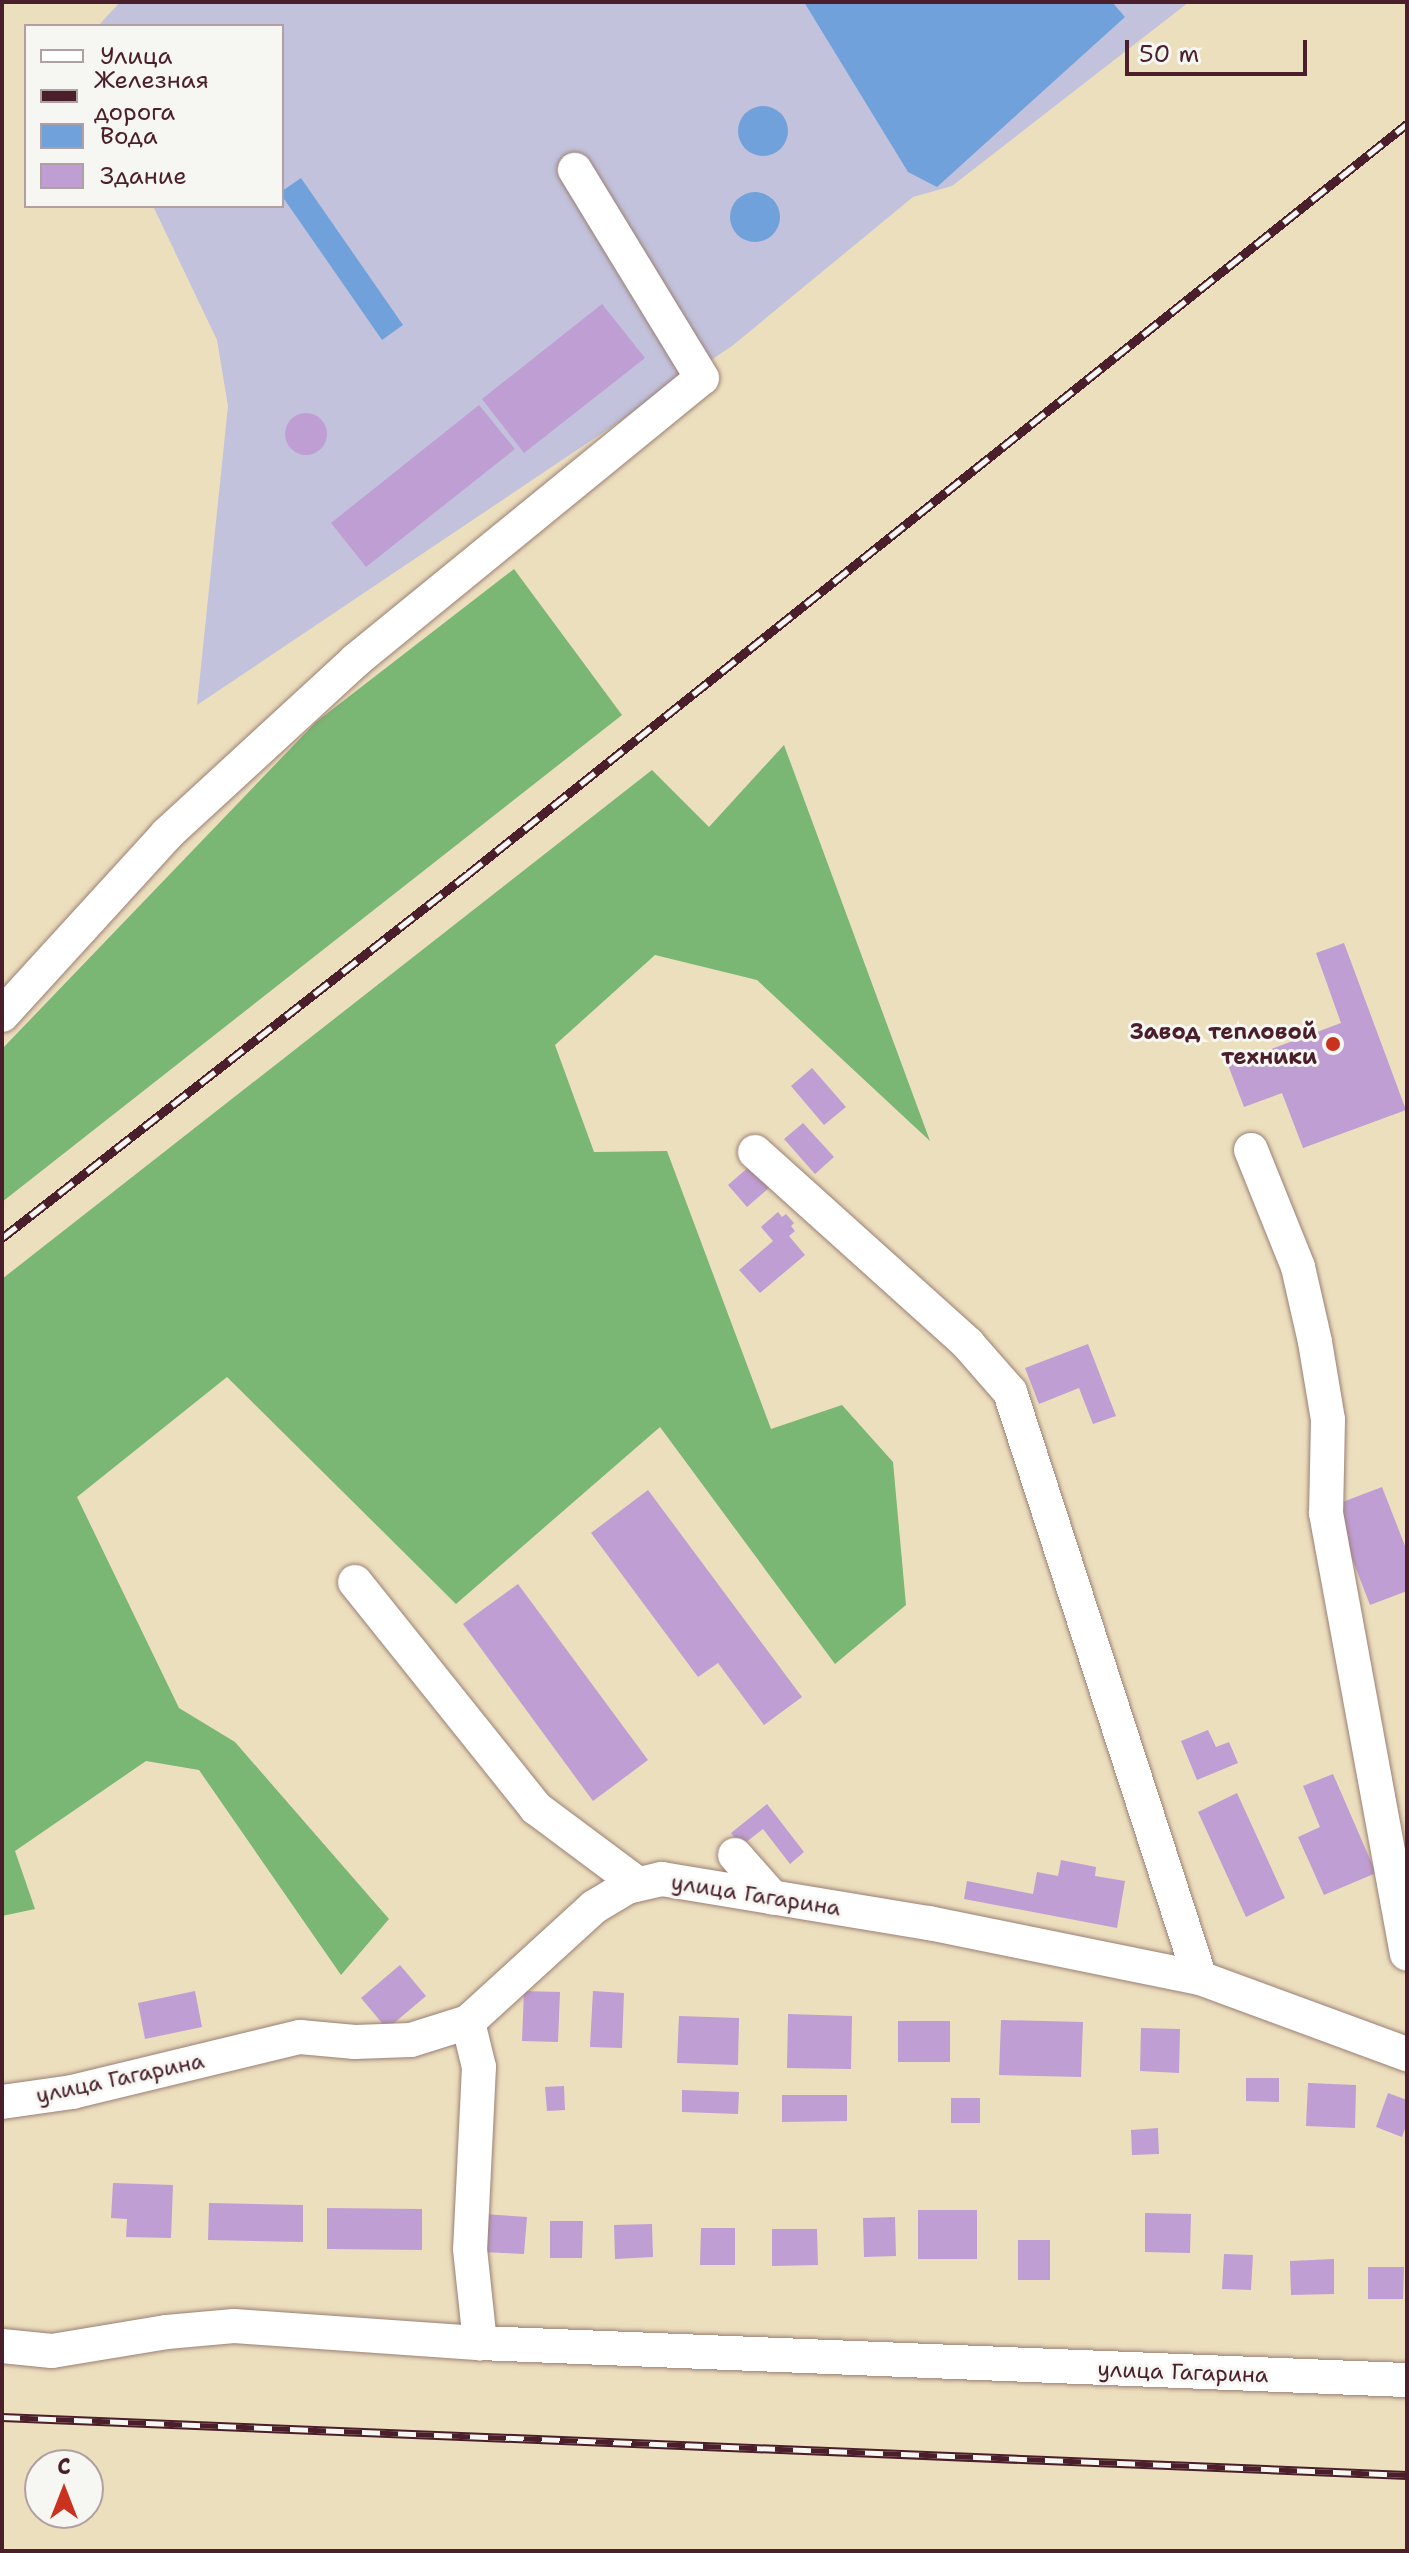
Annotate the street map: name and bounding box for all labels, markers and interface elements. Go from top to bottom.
legend [24,24,284,208]
scale bar [1129,24,1311,74]
text: 50 m [1139,38,1199,70]
text: Улица [100,40,173,72]
text: Железная дорога [94,64,209,128]
text: Вода [100,120,158,152]
text: Здание [100,160,187,192]
place label: Завод тепловой техники [1130,1018,1317,1070]
marker: Завод тепловой техники [1324,1035,1342,1053]
street label: улица Гагарина [669,1869,843,1921]
street label: улица Гагарина [34,2047,206,2109]
street label: улица Гагарина [1097,2356,1269,2388]
north arrow [24,2449,104,2529]
text: С [57,2452,71,2481]

